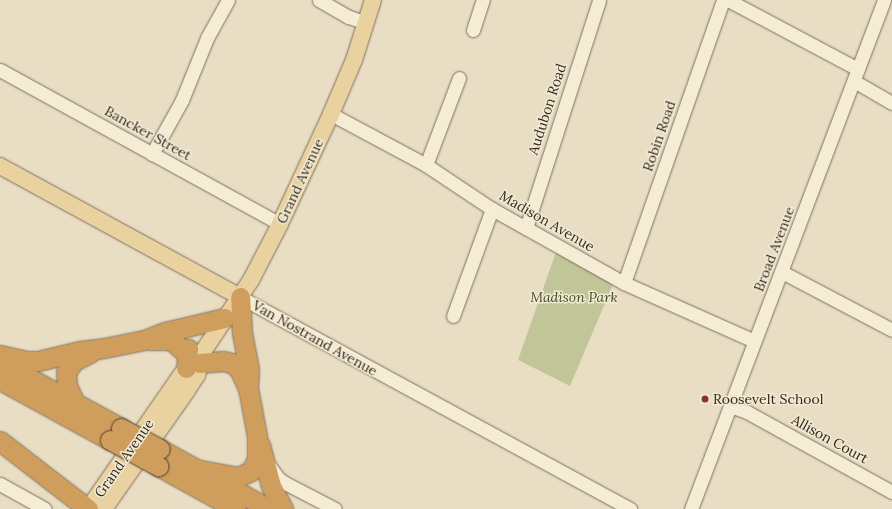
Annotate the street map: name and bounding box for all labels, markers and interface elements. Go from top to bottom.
street label: Audubon Road [524,61,570,157]
street label: Robin Road [639,98,679,174]
street label: Bancker Street [102,102,194,164]
street label: Grand Avenue [273,136,327,226]
street label: Madison Avenue [497,187,597,255]
street label: Broad Avenue [750,204,798,294]
park label: Madison Park [530,289,618,305]
street label: Van Nostrand Avenue [250,297,380,379]
place label: Roosevelt School [713,391,824,407]
marker: Roosevelt School [700,394,710,404]
street label: Allison Court [789,411,871,467]
street label: Grand Avenue [91,416,157,500]

